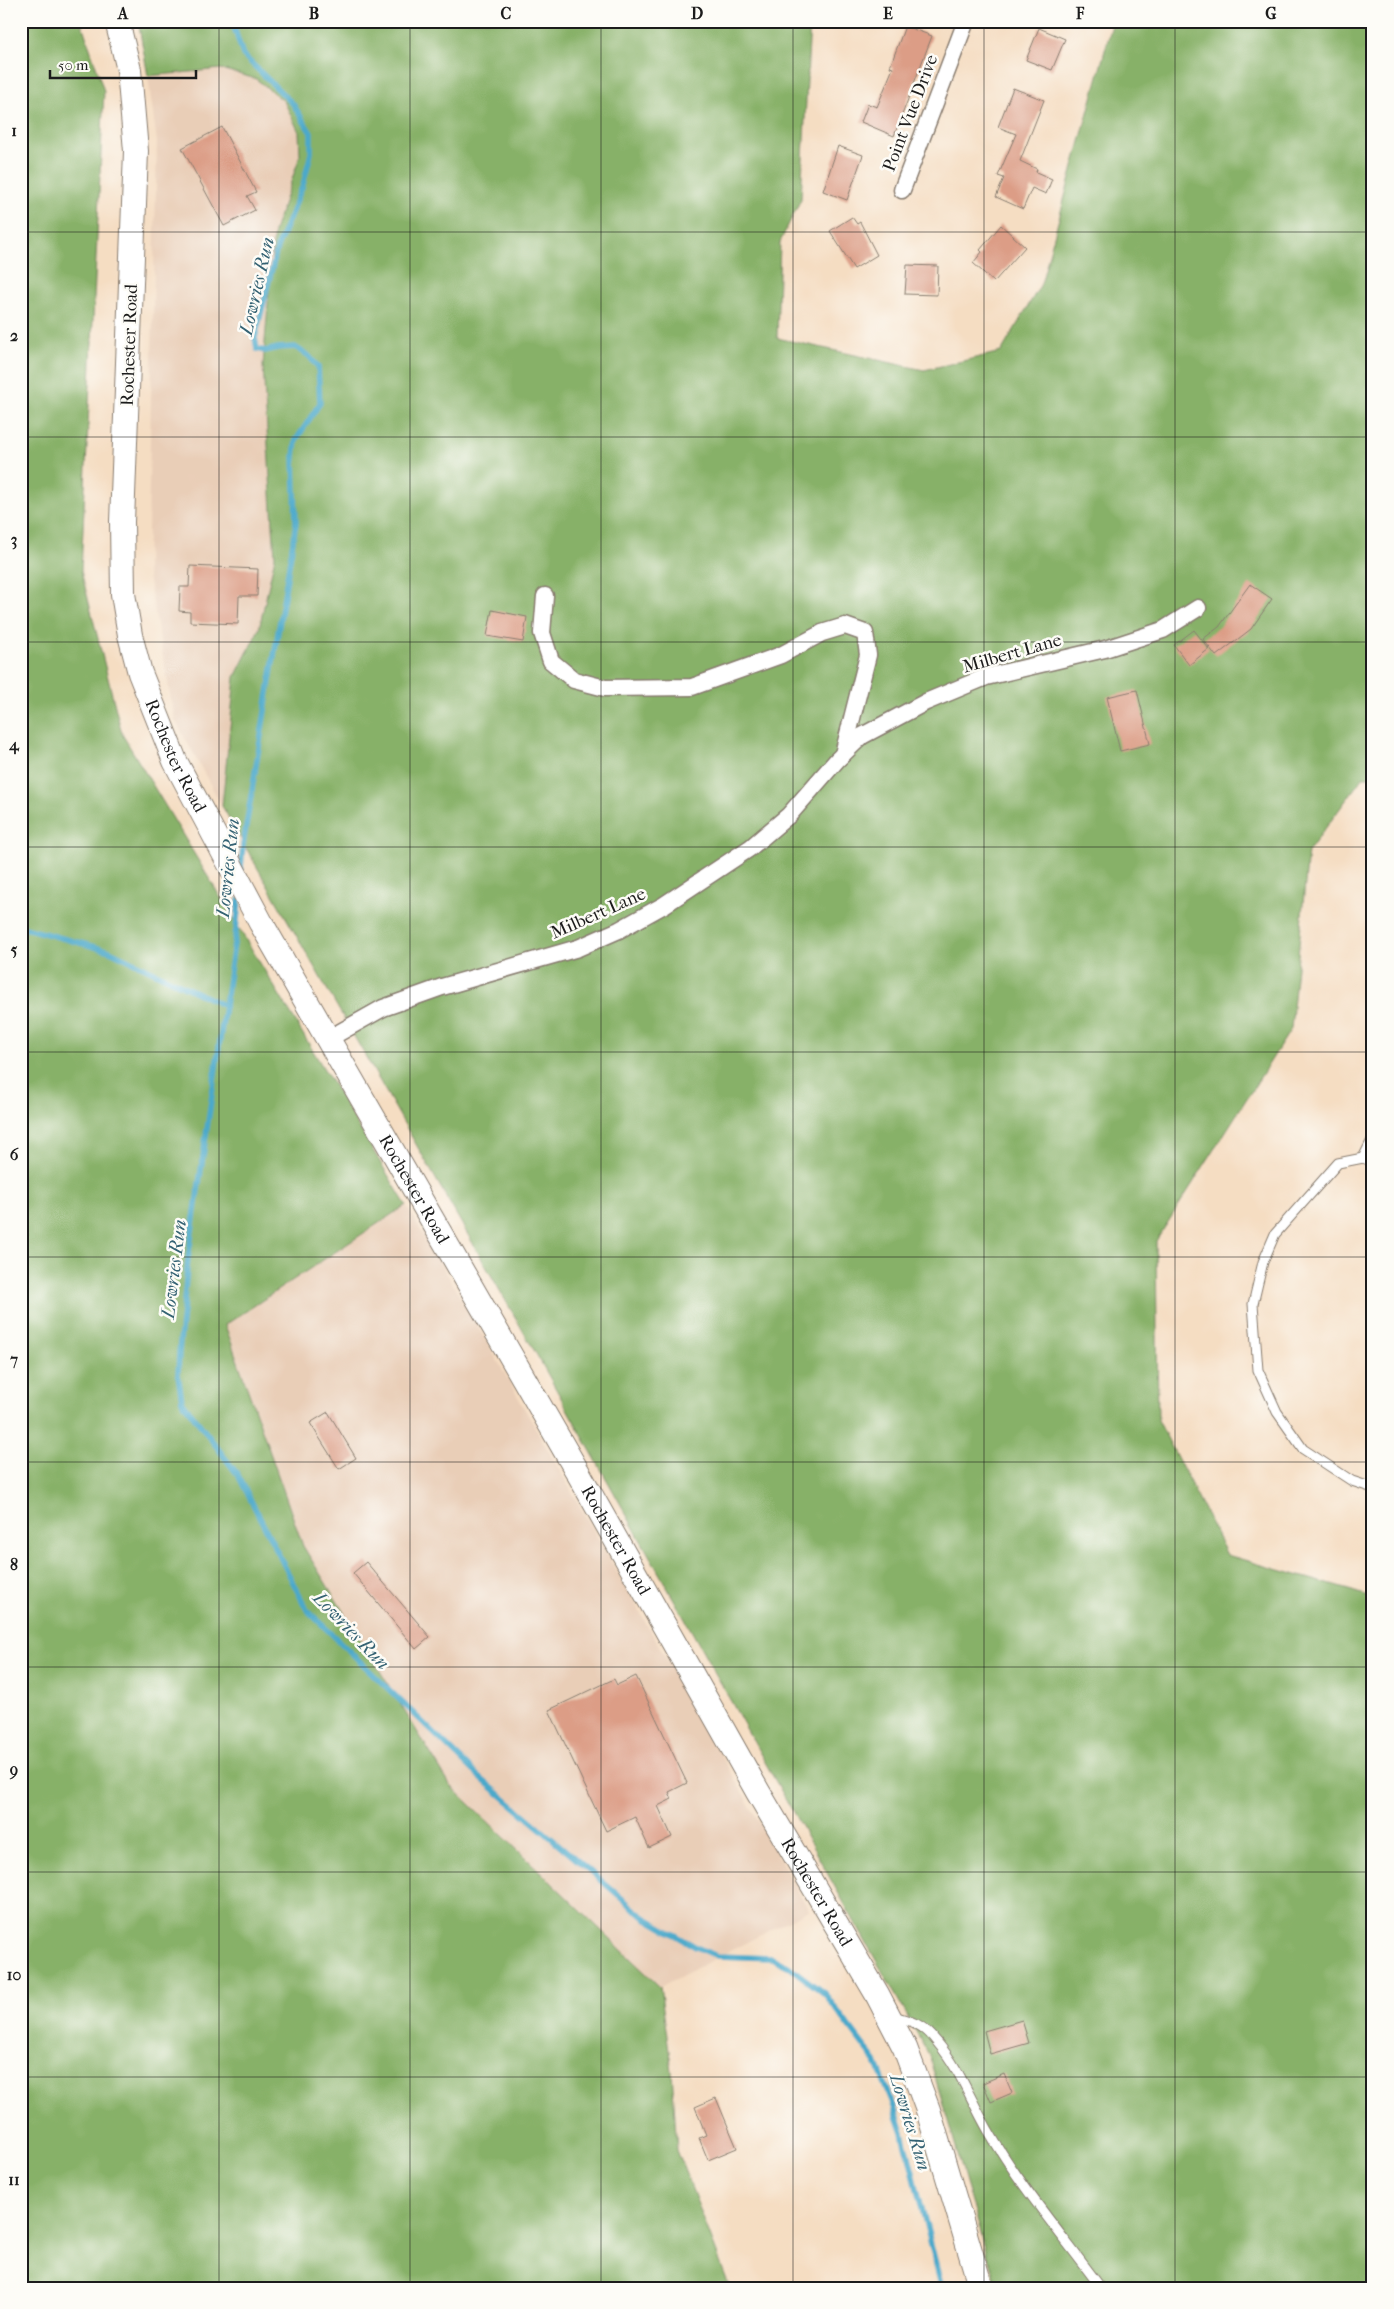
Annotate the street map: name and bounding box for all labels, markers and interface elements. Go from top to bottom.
text: A [117,4,129,23]
text: B [309,4,319,23]
text: C [501,4,512,23]
text: D [691,4,703,23]
text: E [883,4,893,23]
text: F [1075,4,1085,23]
text: G [1265,4,1277,23]
scale bar [50,48,196,80]
street label: Point Vue Drive [879,52,942,175]
text: 50 m [58,56,89,74]
text: 1 [11,121,17,140]
water label: Lowries Run [235,235,279,339]
street label: Rochester Road [117,283,142,406]
text: 2 [10,326,18,345]
text: 3 [11,530,17,550]
street label: Milbert Lane [960,629,1064,678]
street label: Rochester Road [140,696,210,816]
text: 4 [8,735,20,755]
water label: Lowries Run [212,817,244,921]
street label: Milbert Lane [548,883,649,944]
text: 5 [11,940,18,959]
street label: Rochester Road [374,1131,454,1248]
text: 6 [10,1145,19,1164]
water label: Lowries Run [157,1218,191,1322]
text: 7 [9,1350,18,1369]
street label: Rochester Road [576,1482,655,1599]
text: 8 [10,1555,18,1574]
water label: Lowries Run [307,1586,394,1674]
text: 9 [9,1760,18,1780]
street label: Rochester Road [776,1834,857,1950]
text: 10 [7,1965,21,1984]
water label: Lowries Run [884,2069,935,2173]
text: 11 [8,2170,20,2189]

